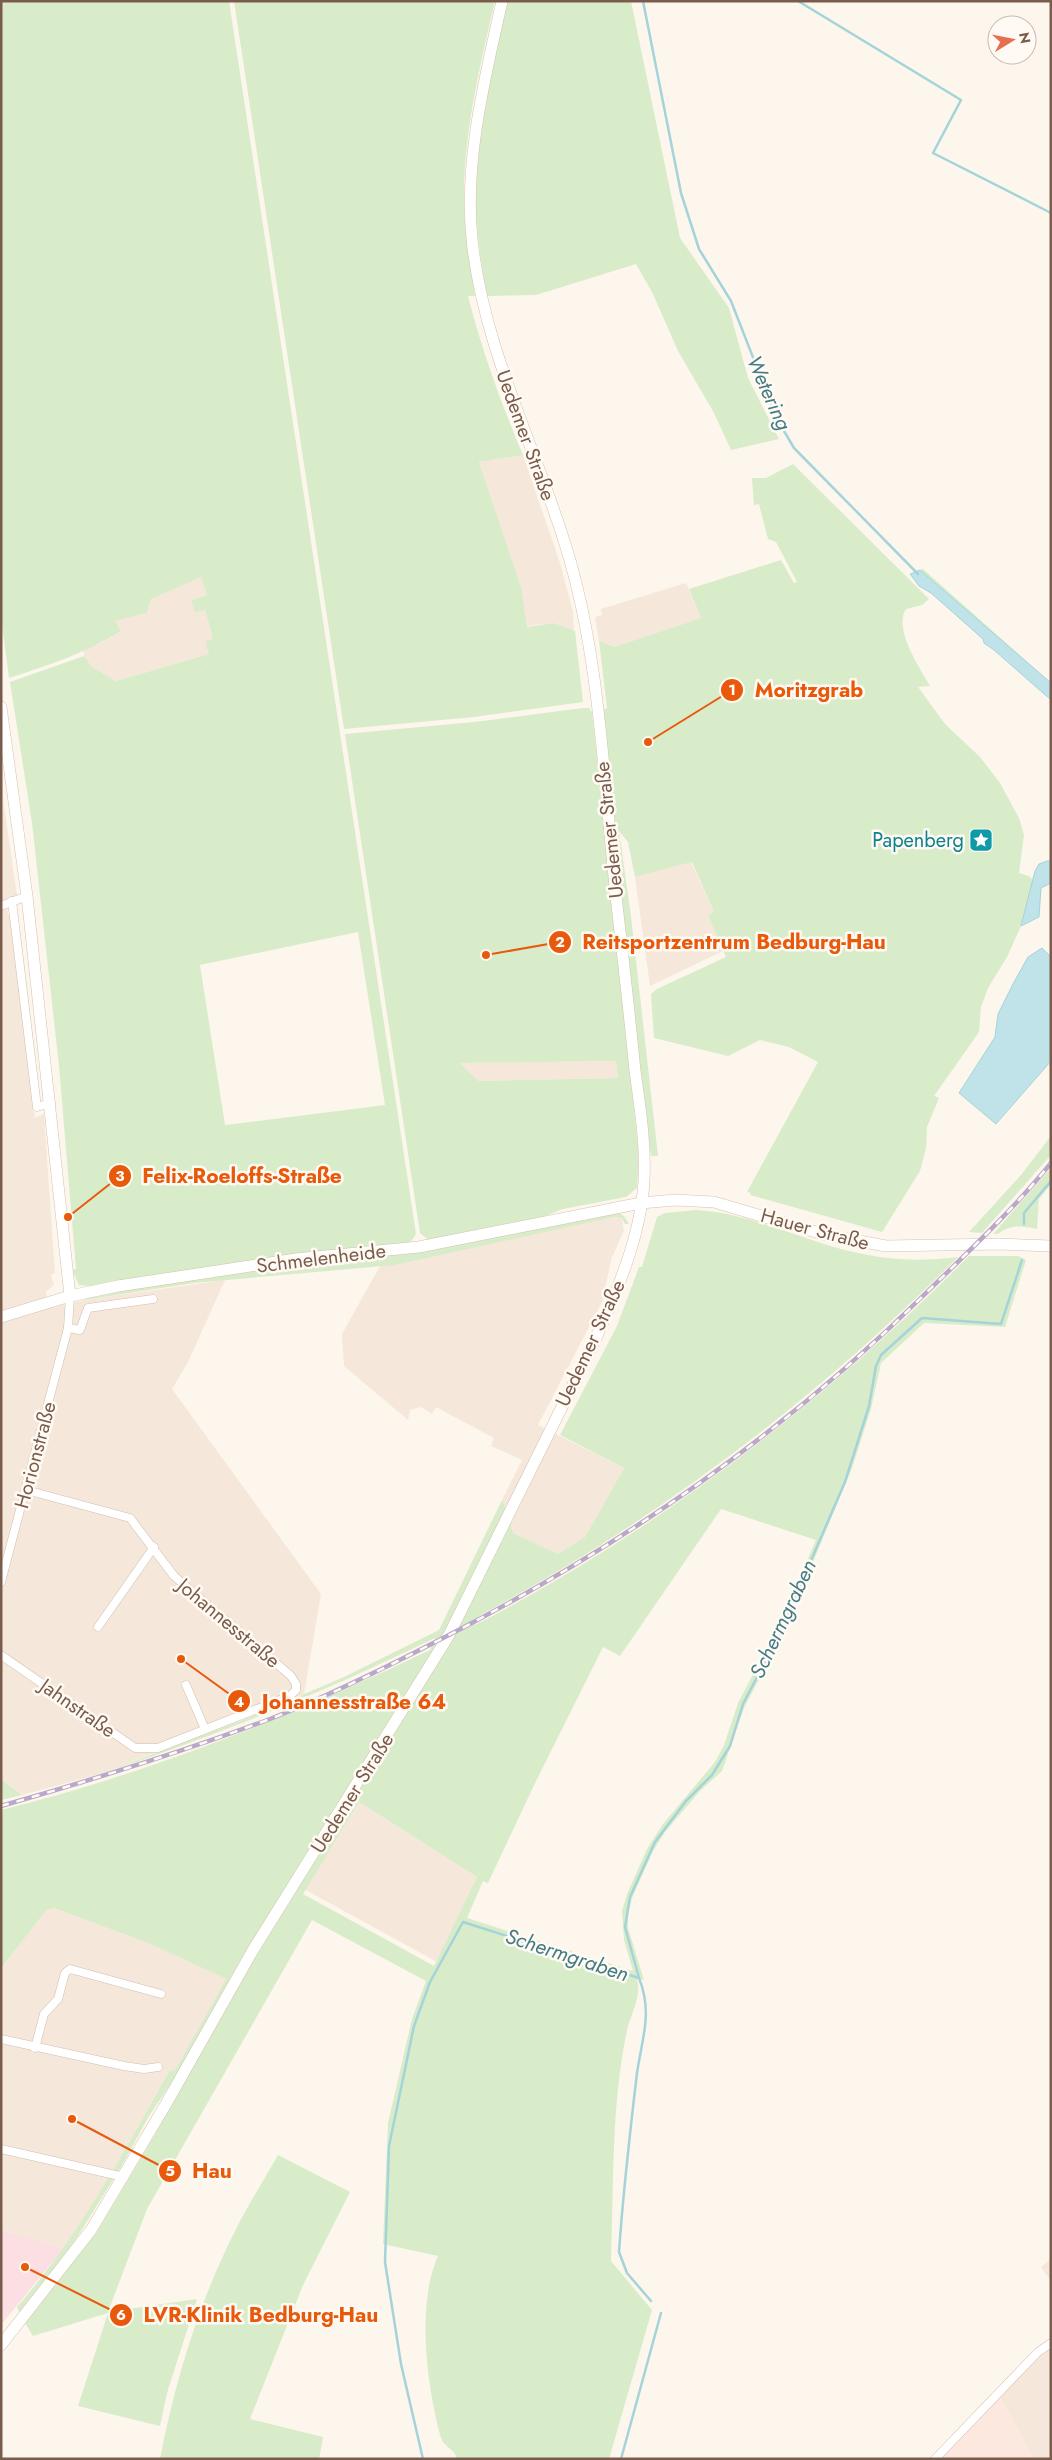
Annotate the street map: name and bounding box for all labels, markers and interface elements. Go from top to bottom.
north arrow [987,15,1037,65]
text: N [1014,31,1036,45]
water label: Wetering [739,351,799,436]
street label: Uedemer Straße [488,366,563,505]
callout: Moritzgrab [720,672,873,708]
text: Moritzgrab [755,675,863,705]
text: 1 [728,679,736,701]
street label: Uedemer Straße [588,760,631,900]
place label: Papenberg [872,826,964,855]
place icon: Papenberg [968,827,994,853]
callout: Reitsportzentrum Bedburg-Hau [547,924,896,960]
text: Reitsportzentrum Bedburg-Hau [582,927,886,957]
text: 2 [555,931,565,953]
callout: Felix-Roeloffs-Straße [107,1158,352,1194]
text: Felix-Roeloffs-Straße [142,1161,342,1191]
text: 3 [115,1165,125,1187]
street label: Hauer Straße [757,1201,872,1258]
street label: Schmelenheide [255,1236,387,1281]
street label: Uedemer Straße [548,1275,633,1411]
street label: Horionstraße [7,1398,64,1512]
water label: Schermgraben [742,1555,824,1683]
street label: Johannesstraße [169,1570,286,1675]
street label: Jahnstraße [32,1670,121,1745]
callout: Johannesstraße 64 [227,1683,456,1719]
text: Johannesstraße 64 [258,1687,446,1717]
text: 4 [234,1691,244,1713]
street label: Uedemer Straße [304,1727,401,1859]
water label: Schermgraben [501,1921,633,1989]
callout: Hau [157,2153,242,2189]
text: Hau [192,2156,232,2186]
text: 5 [165,2160,175,2182]
callout: LVR-Klinik Bedburg-Hau [108,2297,388,2333]
text: LVR-Klinik Bedburg-Hau [144,2300,378,2330]
text: 6 [116,2304,126,2326]

